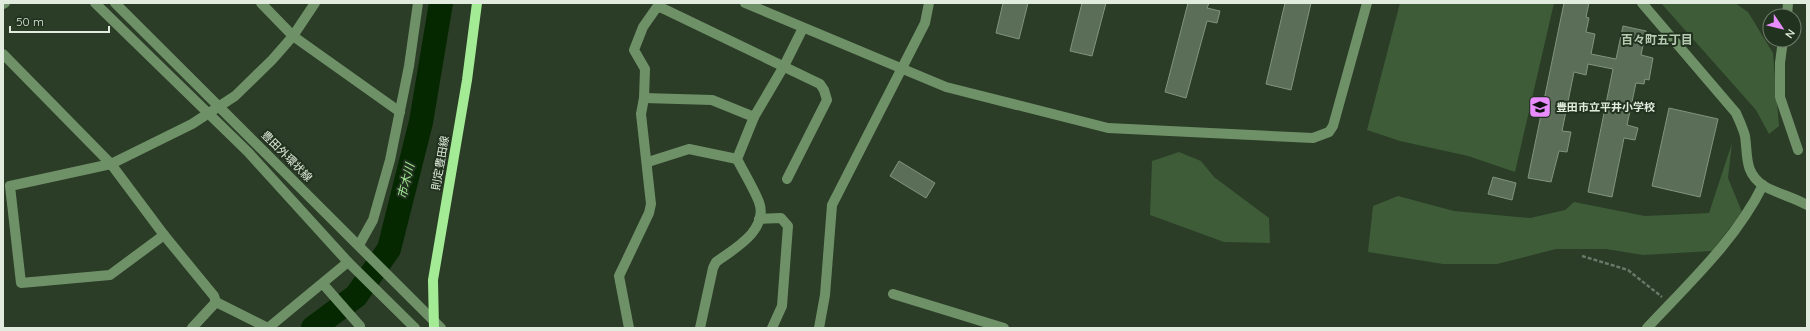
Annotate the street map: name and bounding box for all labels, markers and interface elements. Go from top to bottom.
scale bar [10,8,109,34]
north arrow [1762,8,1802,48]
text: 50 m [16,14,44,29]
text: N [1782,26,1798,41]
district label: 百々町五丁目 [1621,32,1693,47]
school or university icon: 豊田市立平井小学校 [1527,94,1553,120]
place label: 豊田市立平井小学校 [1556,100,1655,114]
street label: 豊田外環状線 [259,128,315,184]
street label: 則定豊田線 [428,135,452,191]
water label: 市木川 [394,160,418,200]

